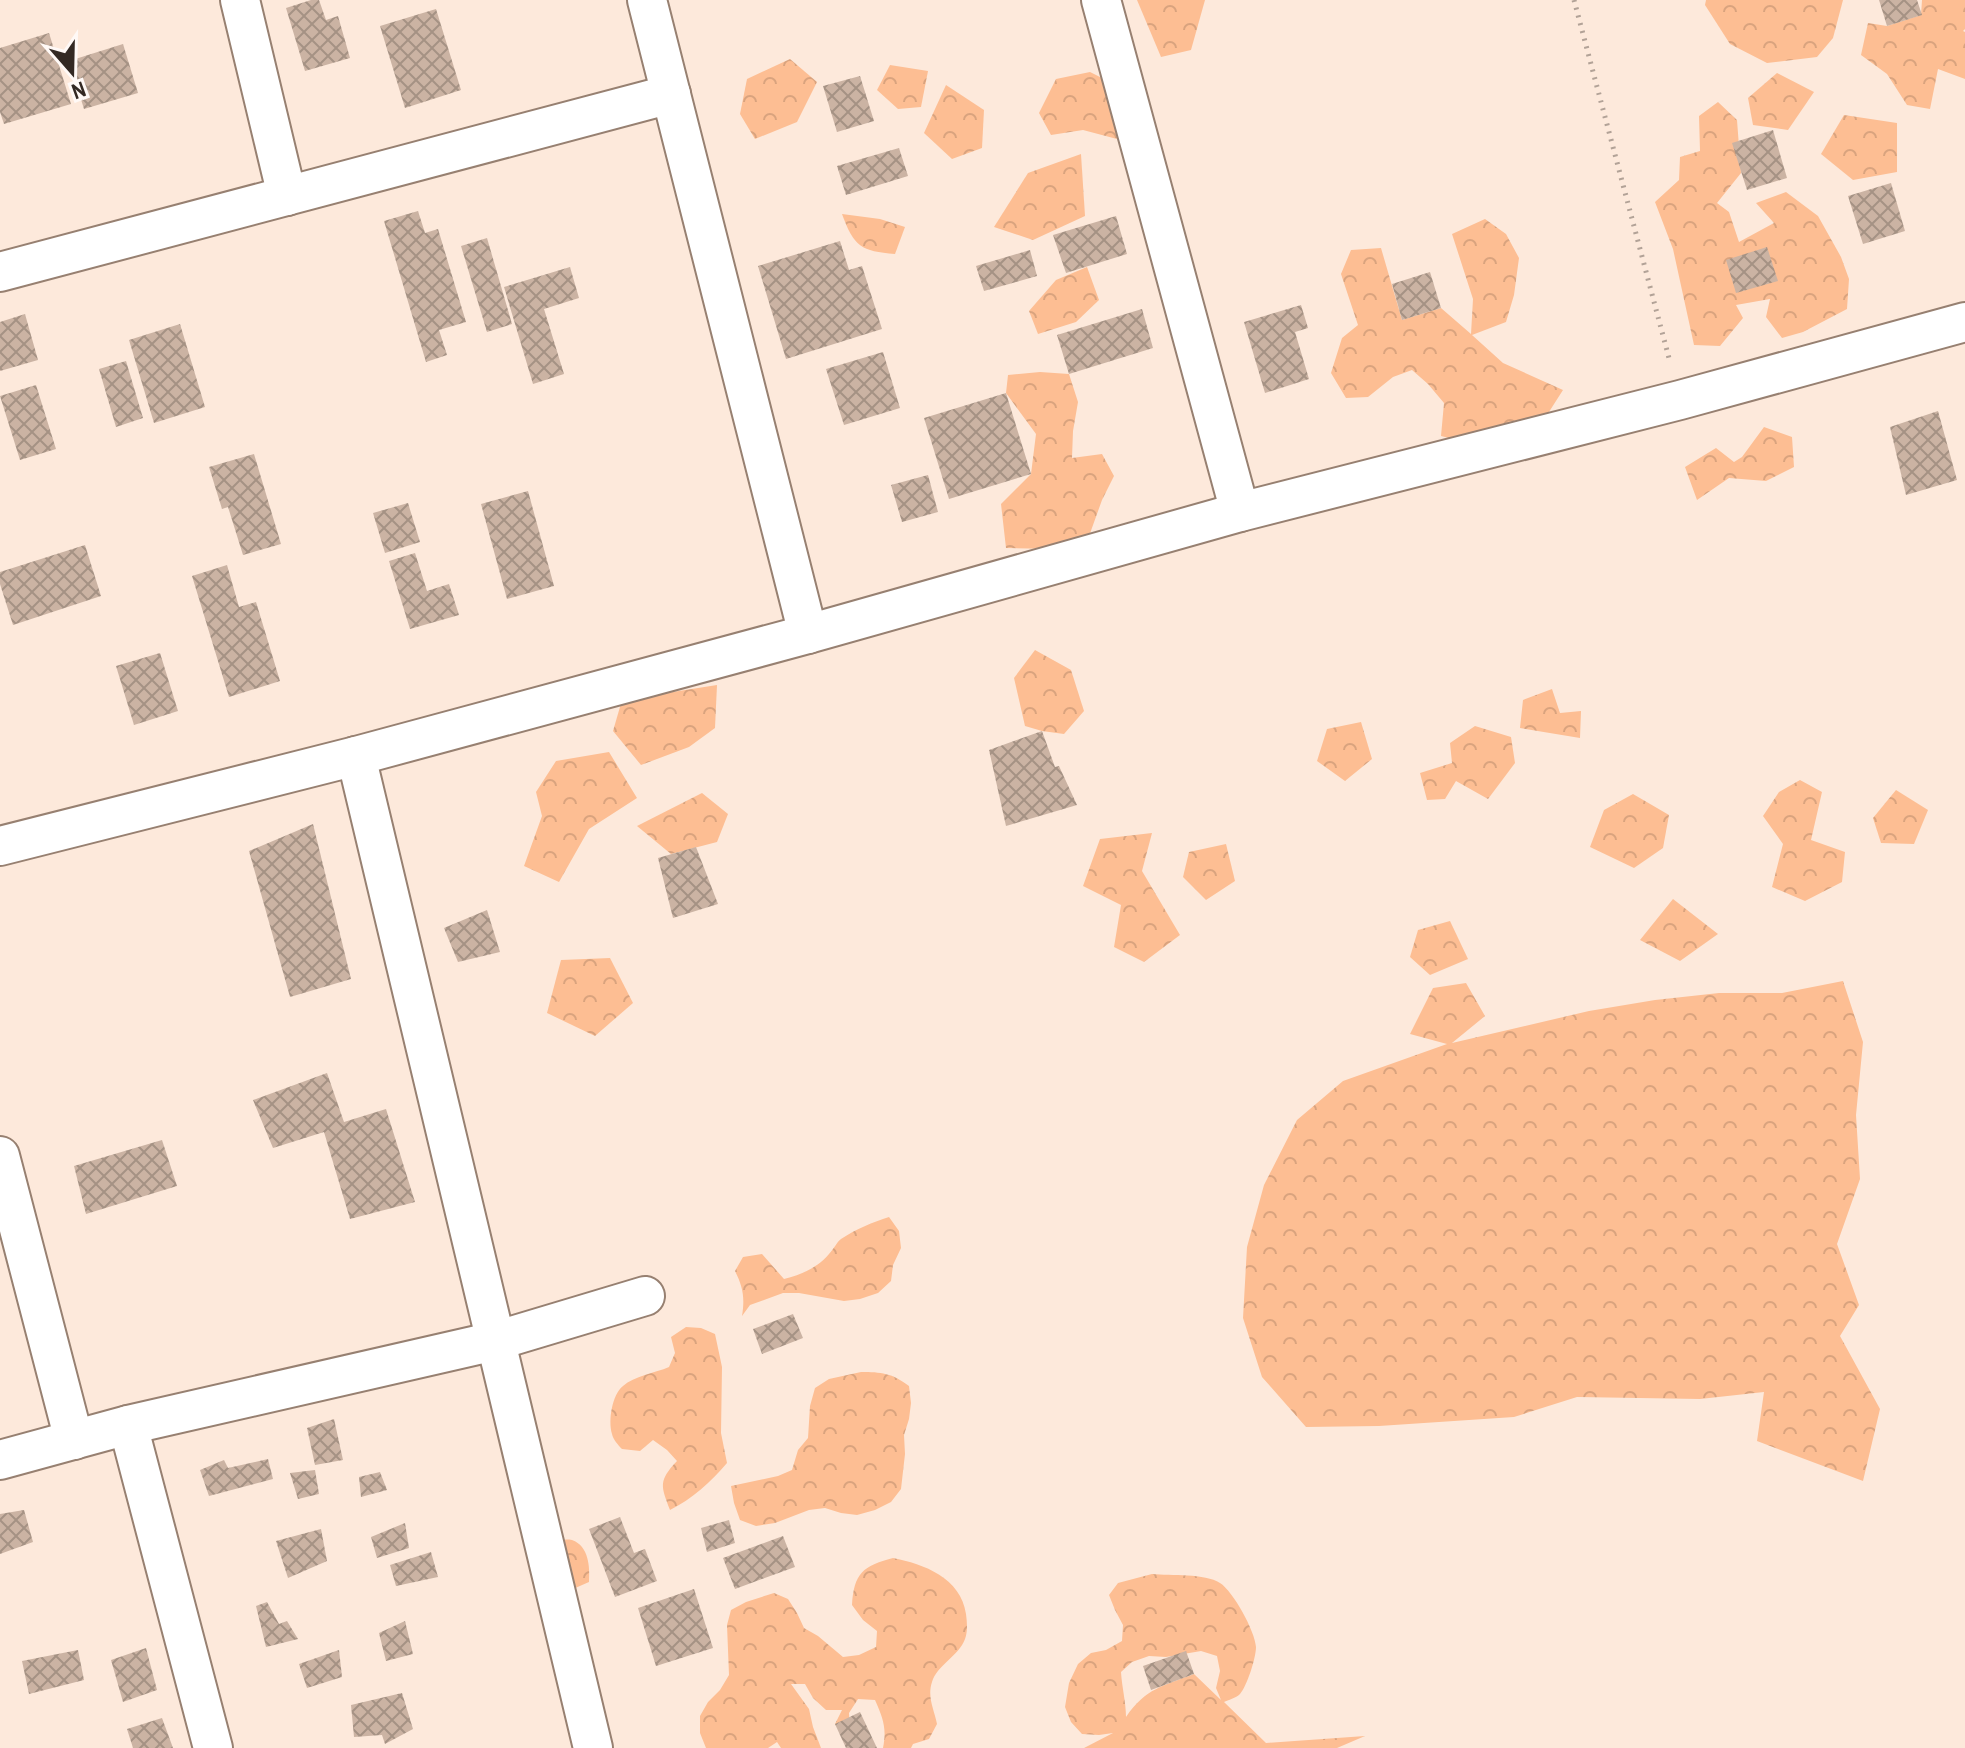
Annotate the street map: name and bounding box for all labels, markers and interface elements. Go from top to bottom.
north arrow [32,32,112,112]
text: N [68,74,90,107]

